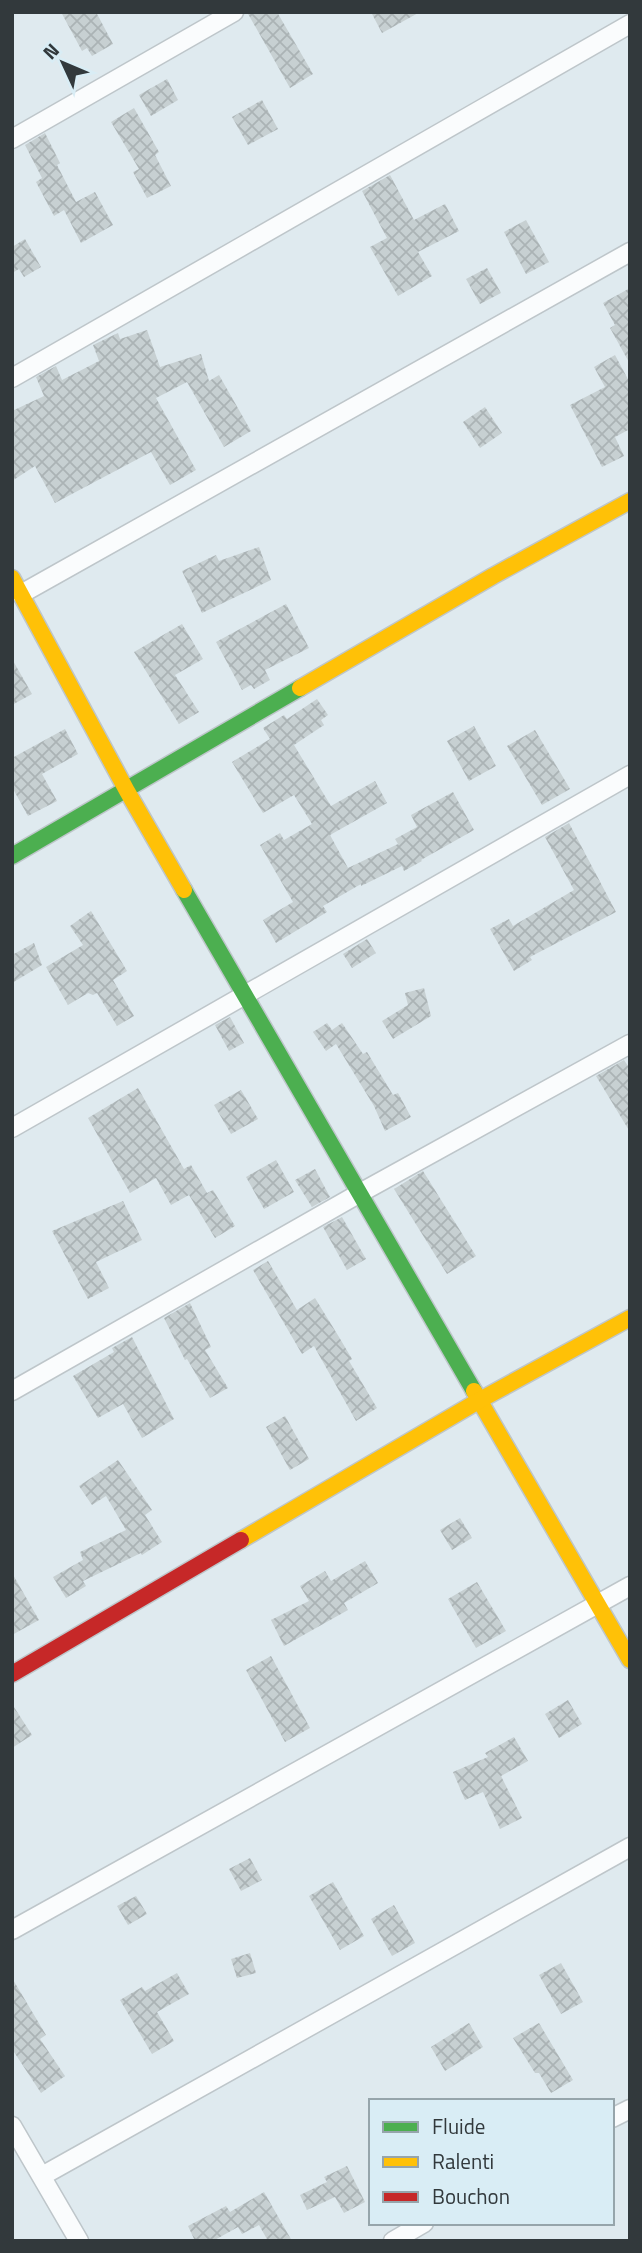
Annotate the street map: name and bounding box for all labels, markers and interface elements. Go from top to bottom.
north arrow [28,28,98,98]
text: N [35,36,65,66]
legend [369,2099,614,2225]
text: Fluide [432,2110,485,2142]
text: Ralenti [432,2145,494,2177]
text: Bouchon [432,2180,510,2212]

